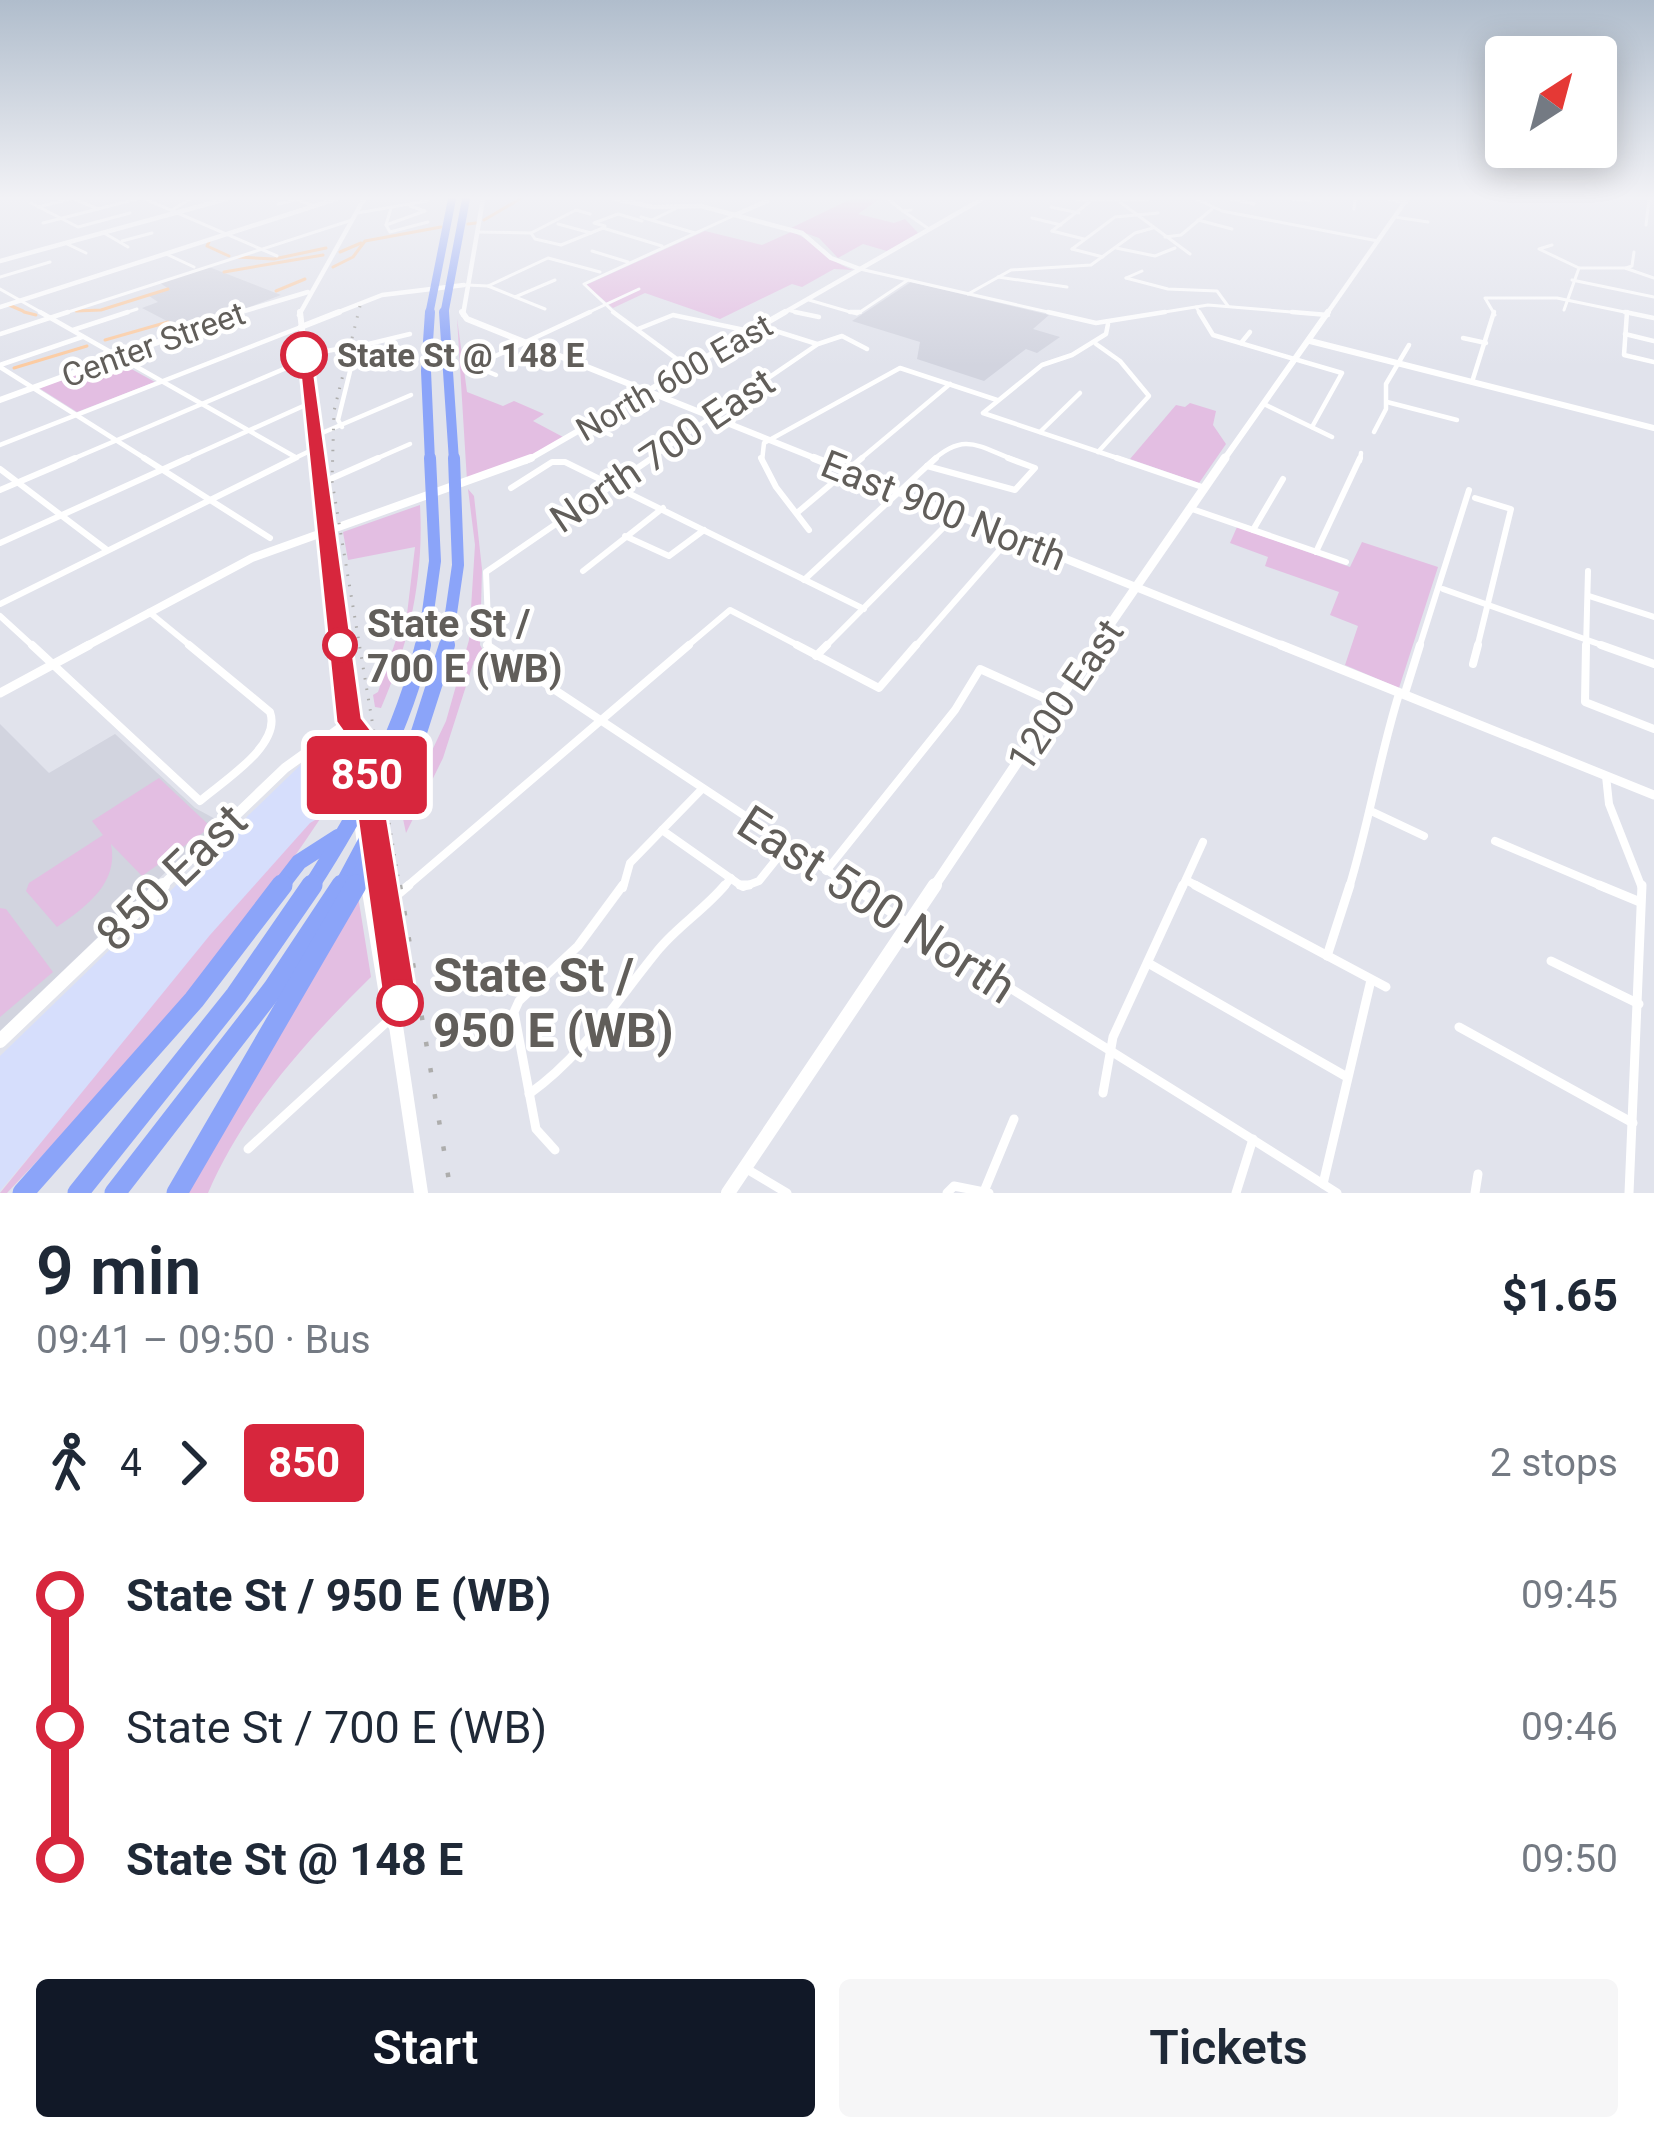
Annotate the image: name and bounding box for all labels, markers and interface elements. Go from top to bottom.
north arrow [1485,36,1617,168]
map controls [1485,36,1617,168]
street label: Center Street [56,293,250,396]
street label: North 600 East [569,306,779,449]
marker: State St @ 148 E [282,333,326,377]
place label: State St @ 148 E [337,336,584,375]
street label: North 700 East [542,359,783,543]
street label: East 900 North [815,441,1073,581]
place label: State St / 700 E (WB) [367,601,562,692]
street label: 1200 East [998,611,1133,780]
marker: State St / 700 E (WB) [324,629,356,661]
line badge: 850 [298,736,436,814]
text: 850 [331,750,403,799]
street label: 850 East [84,792,258,963]
street label: East 500 North [727,793,1026,1015]
place label: State St / 950 E (WB) [433,947,673,1059]
marker: State St / 950 E (WB) [378,981,422,1025]
text: 9 min [36,1233,201,1310]
text: $1.65 [1502,1269,1618,1322]
text: 09:41 – 09:50 · Bus [36,1317,371,1363]
icon: walk [36,1430,102,1496]
icon: forward [160,1430,226,1496]
text: 850 [268,1438,340,1487]
text: 4 [120,1440,142,1486]
text: 2 stops [1490,1440,1618,1486]
text: State St / 950 E (WB) [126,1569,551,1622]
text: 09:45 [1521,1572,1618,1618]
text: State St / 700 E (WB) [126,1701,547,1754]
text: 09:46 [1521,1704,1618,1750]
text: State St @ 148 E [126,1833,463,1886]
text: 09:50 [1521,1836,1618,1882]
button: Start [36,1979,815,2117]
button: Tickets [839,1979,1618,2117]

